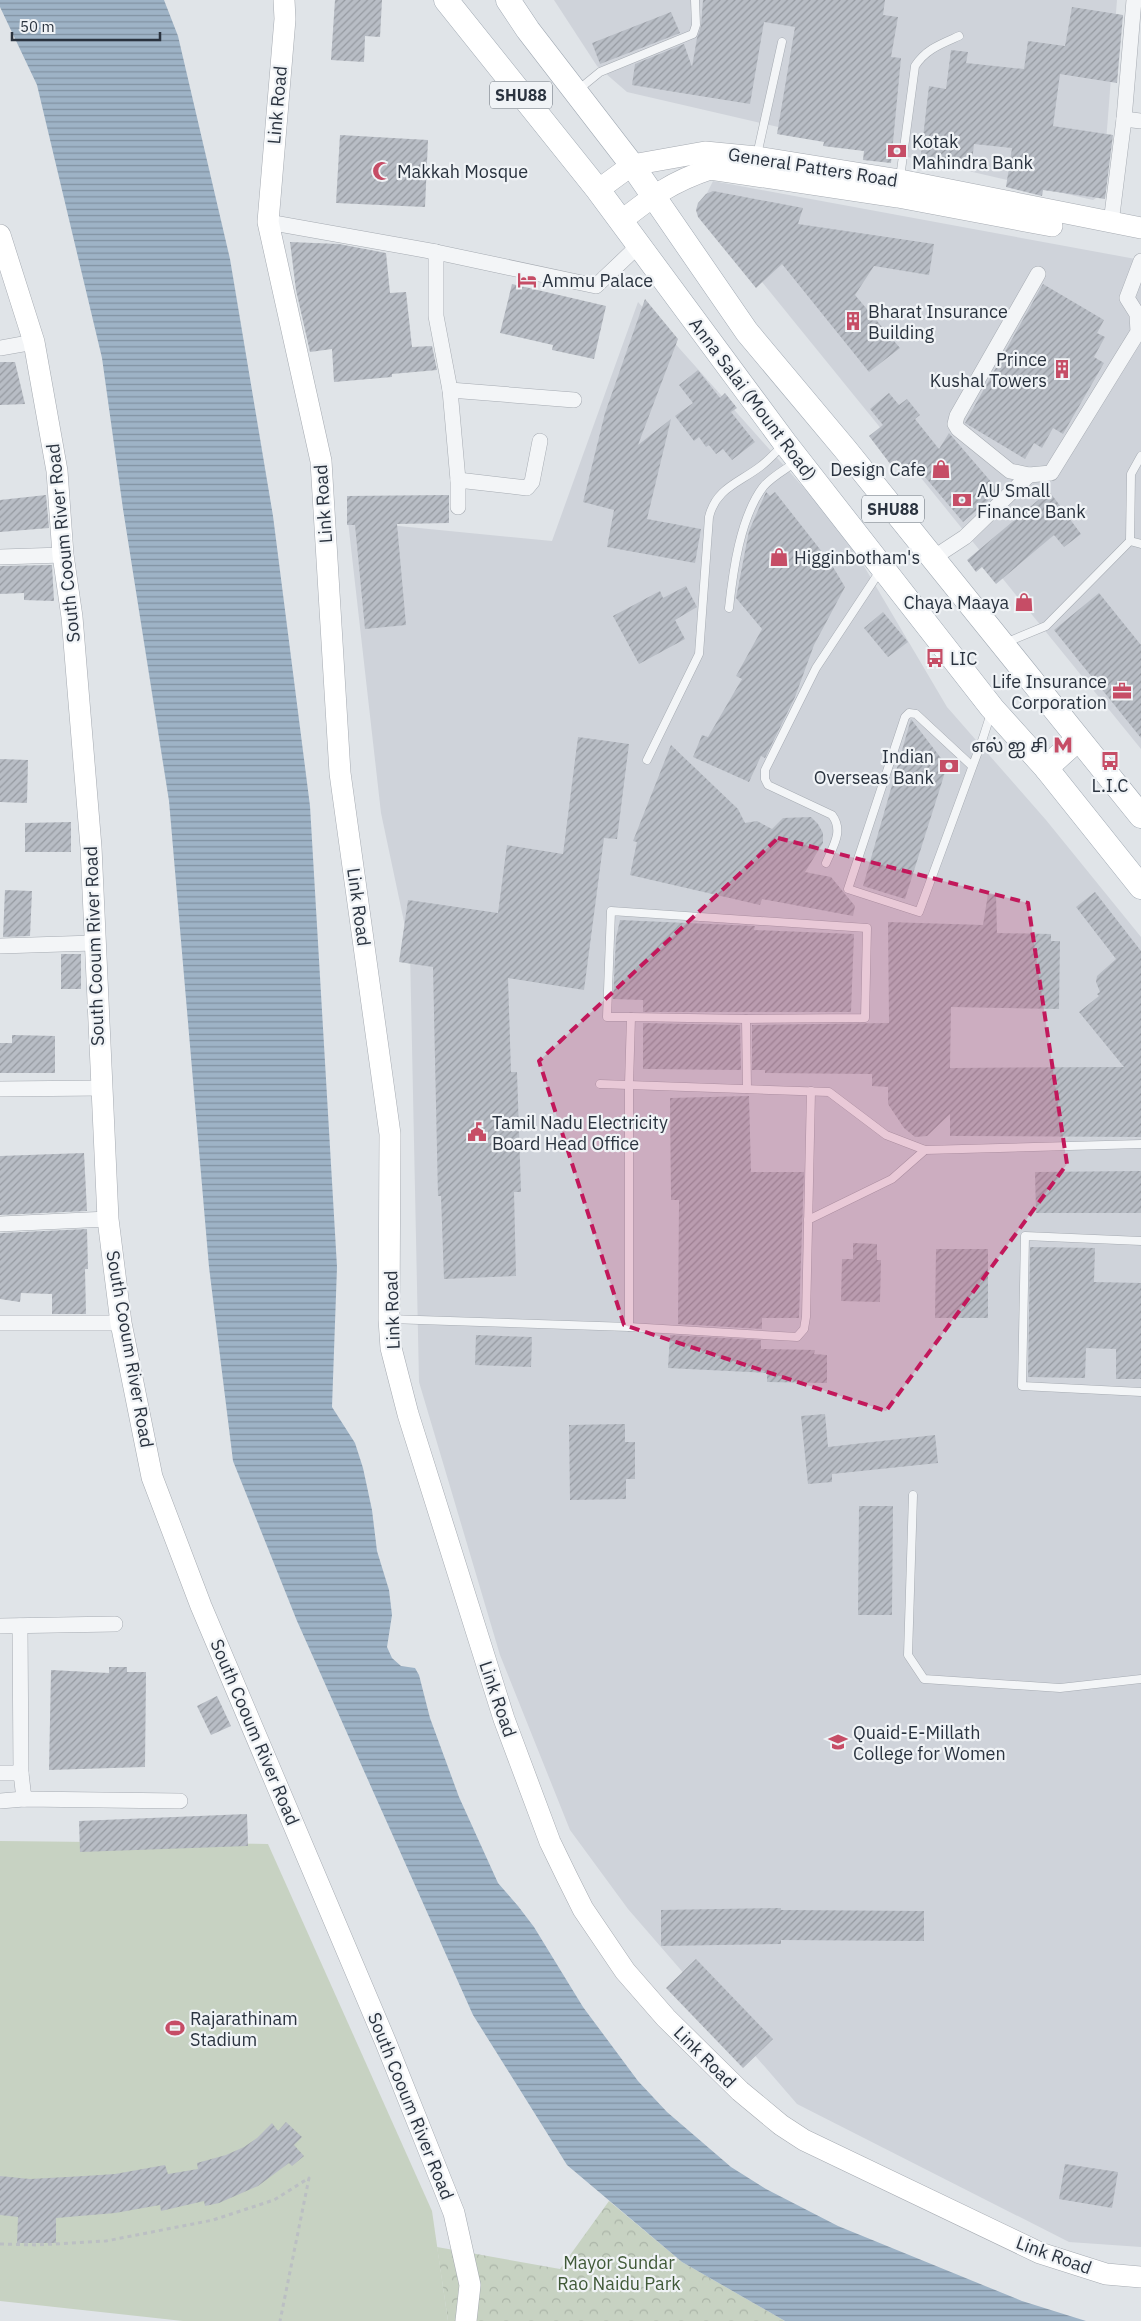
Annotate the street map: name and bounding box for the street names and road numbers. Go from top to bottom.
street label: Link Road [262,65,292,145]
road number: SHU88 [490,82,552,108]
street label: General Patters Road [727,142,899,192]
street label: Anna Salai (Mount Road) [684,313,822,485]
street label: South Cooum River Road [41,442,85,644]
street label: Link Road [309,464,337,544]
road number: SHU88 [862,496,924,522]
street label: South Cooum River Road [79,846,109,1046]
street label: Link Road [342,866,376,948]
street label: South Cooum River Road [101,1249,159,1449]
street label: Link Road [379,1270,405,1350]
street label: South Cooum River Road [205,1635,305,1829]
street label: Link Road [474,1658,522,1740]
street label: South Cooum River Road [363,2009,459,2203]
street label: Link Road [669,2021,741,2093]
street label: Link Road [1013,2231,1095,2279]

